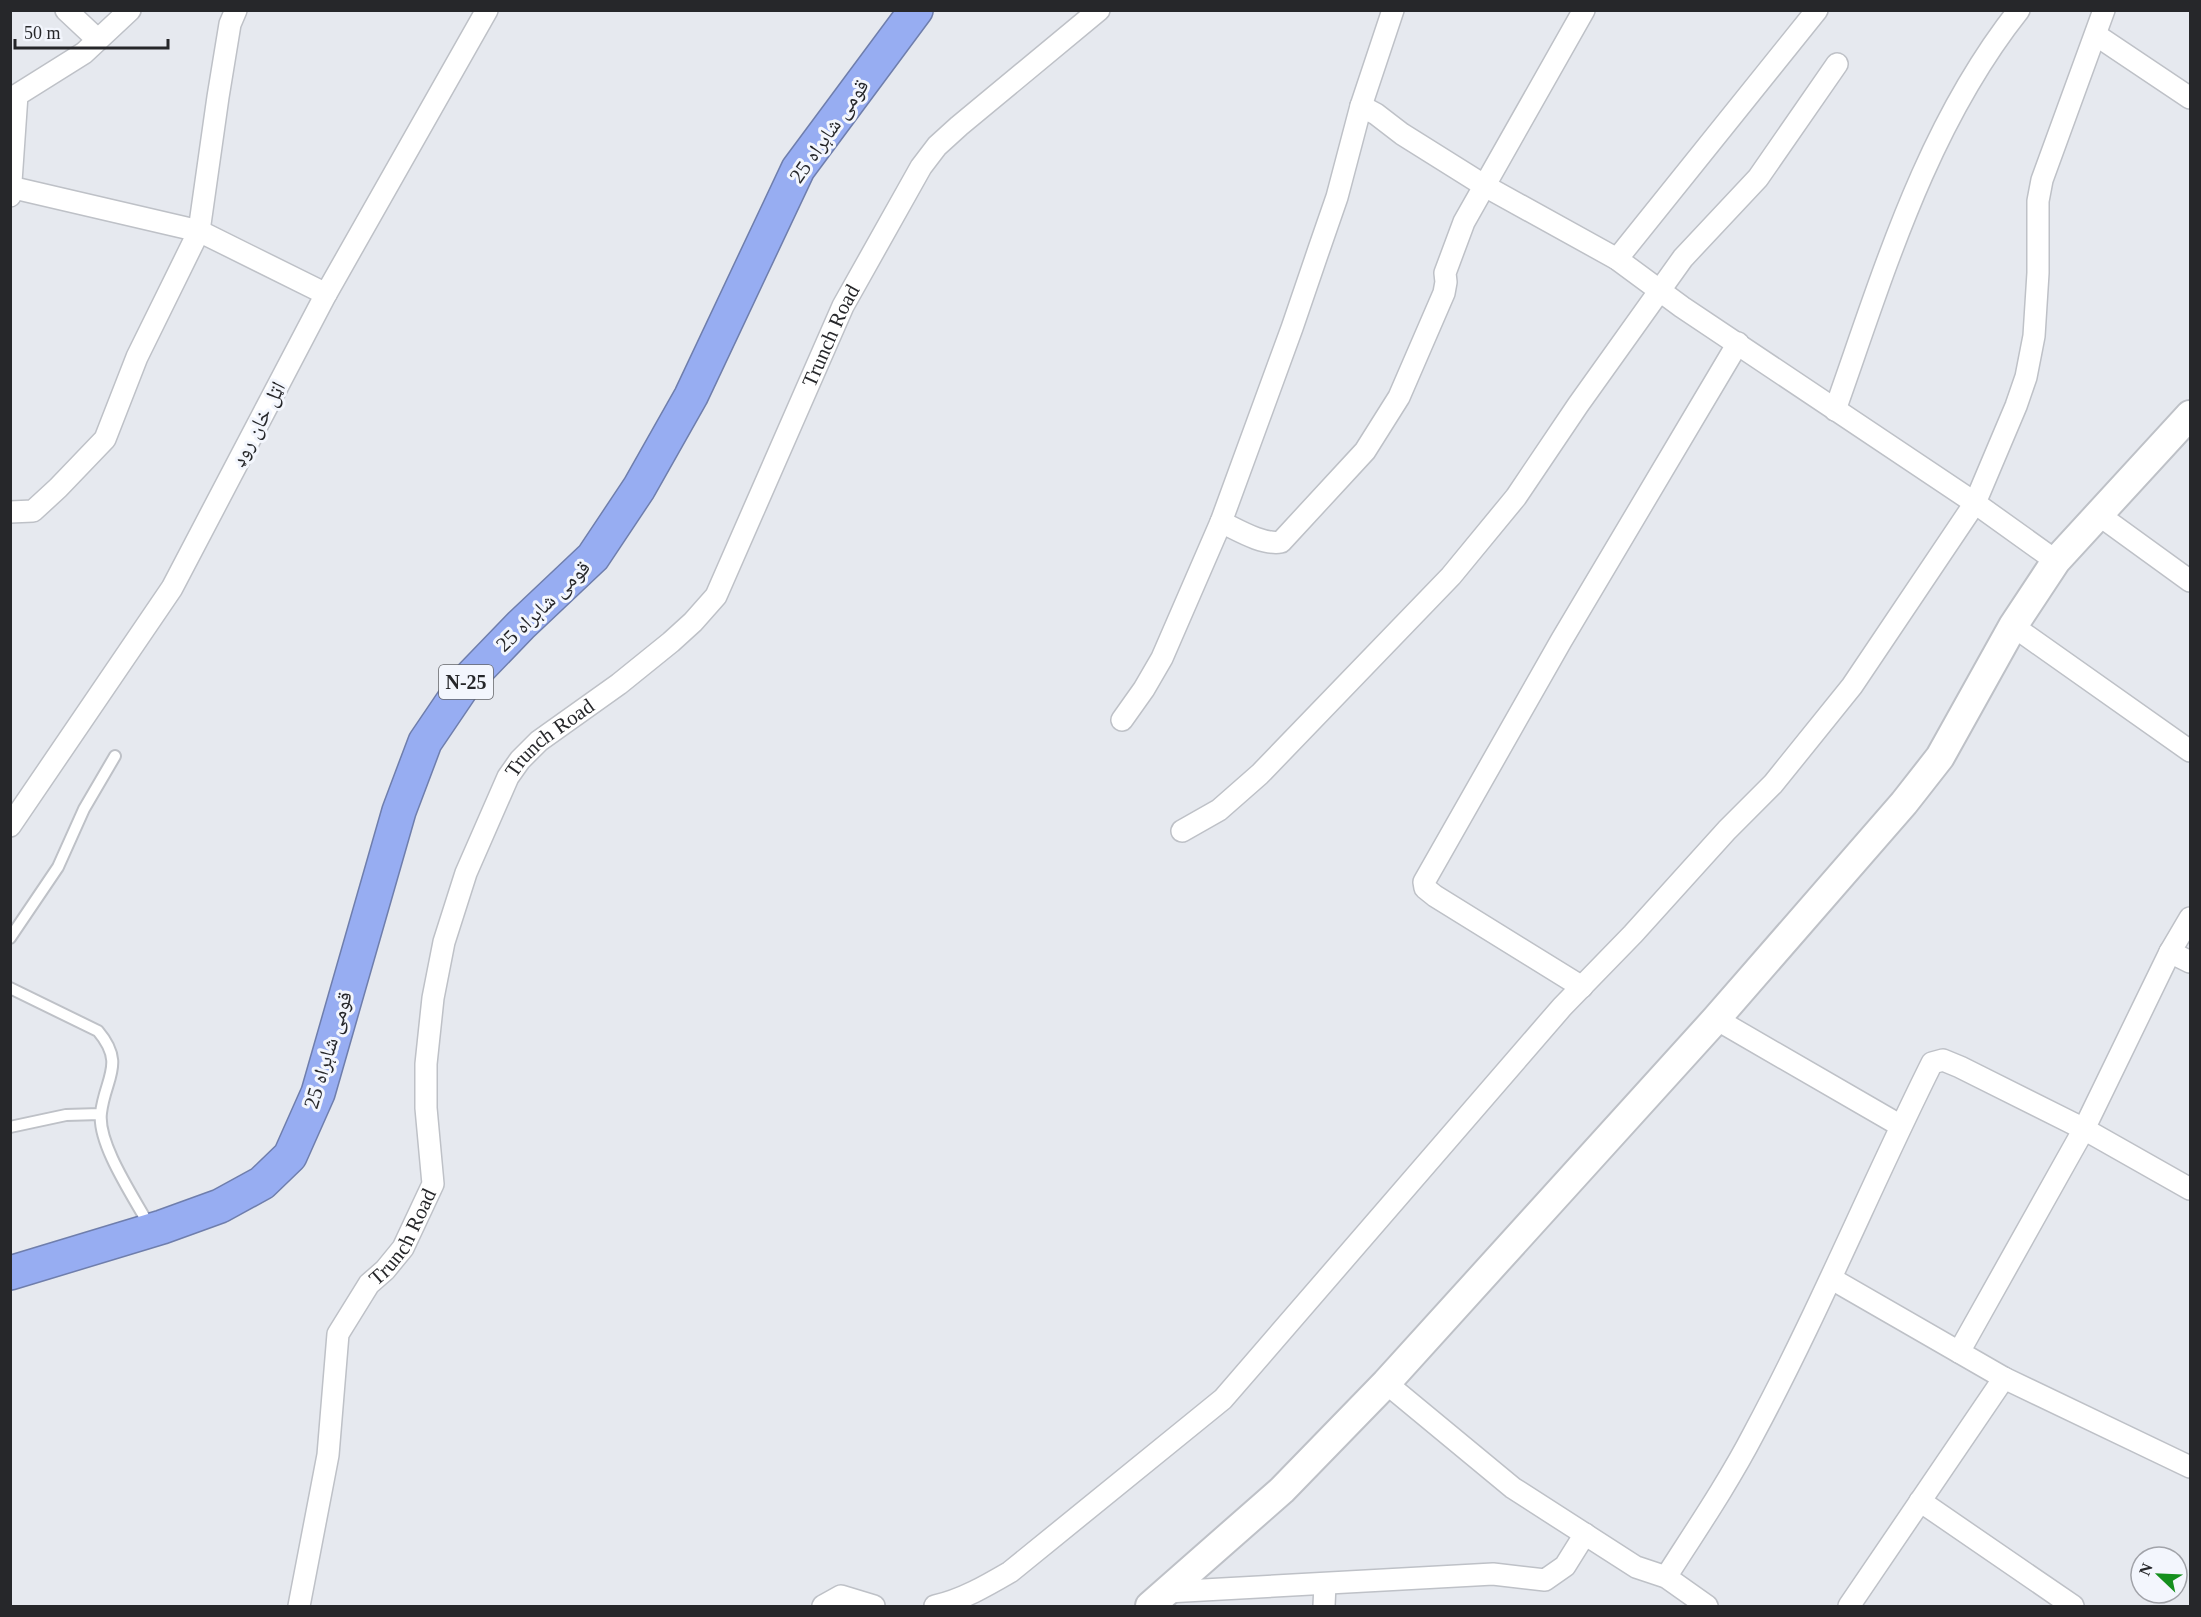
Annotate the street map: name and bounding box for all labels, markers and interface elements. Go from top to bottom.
scale bar [15,12,168,50]
text: 50 m [24,23,61,43]
street label: قومی شاہراہ 25 [784,75,874,188]
street label: Trunch Road [797,280,865,390]
street label: اټل خان روډ [226,377,291,471]
street label: قومی شاہراہ 25 [491,555,596,657]
road number: N-25 [439,665,493,699]
street label: Trunch Road [500,693,599,782]
street label: قومی شاہراہ 25 [299,989,358,1112]
street label: Trunch Road [364,1184,441,1290]
north arrow [2129,1545,2189,1605]
text: N [2136,1560,2156,1578]

